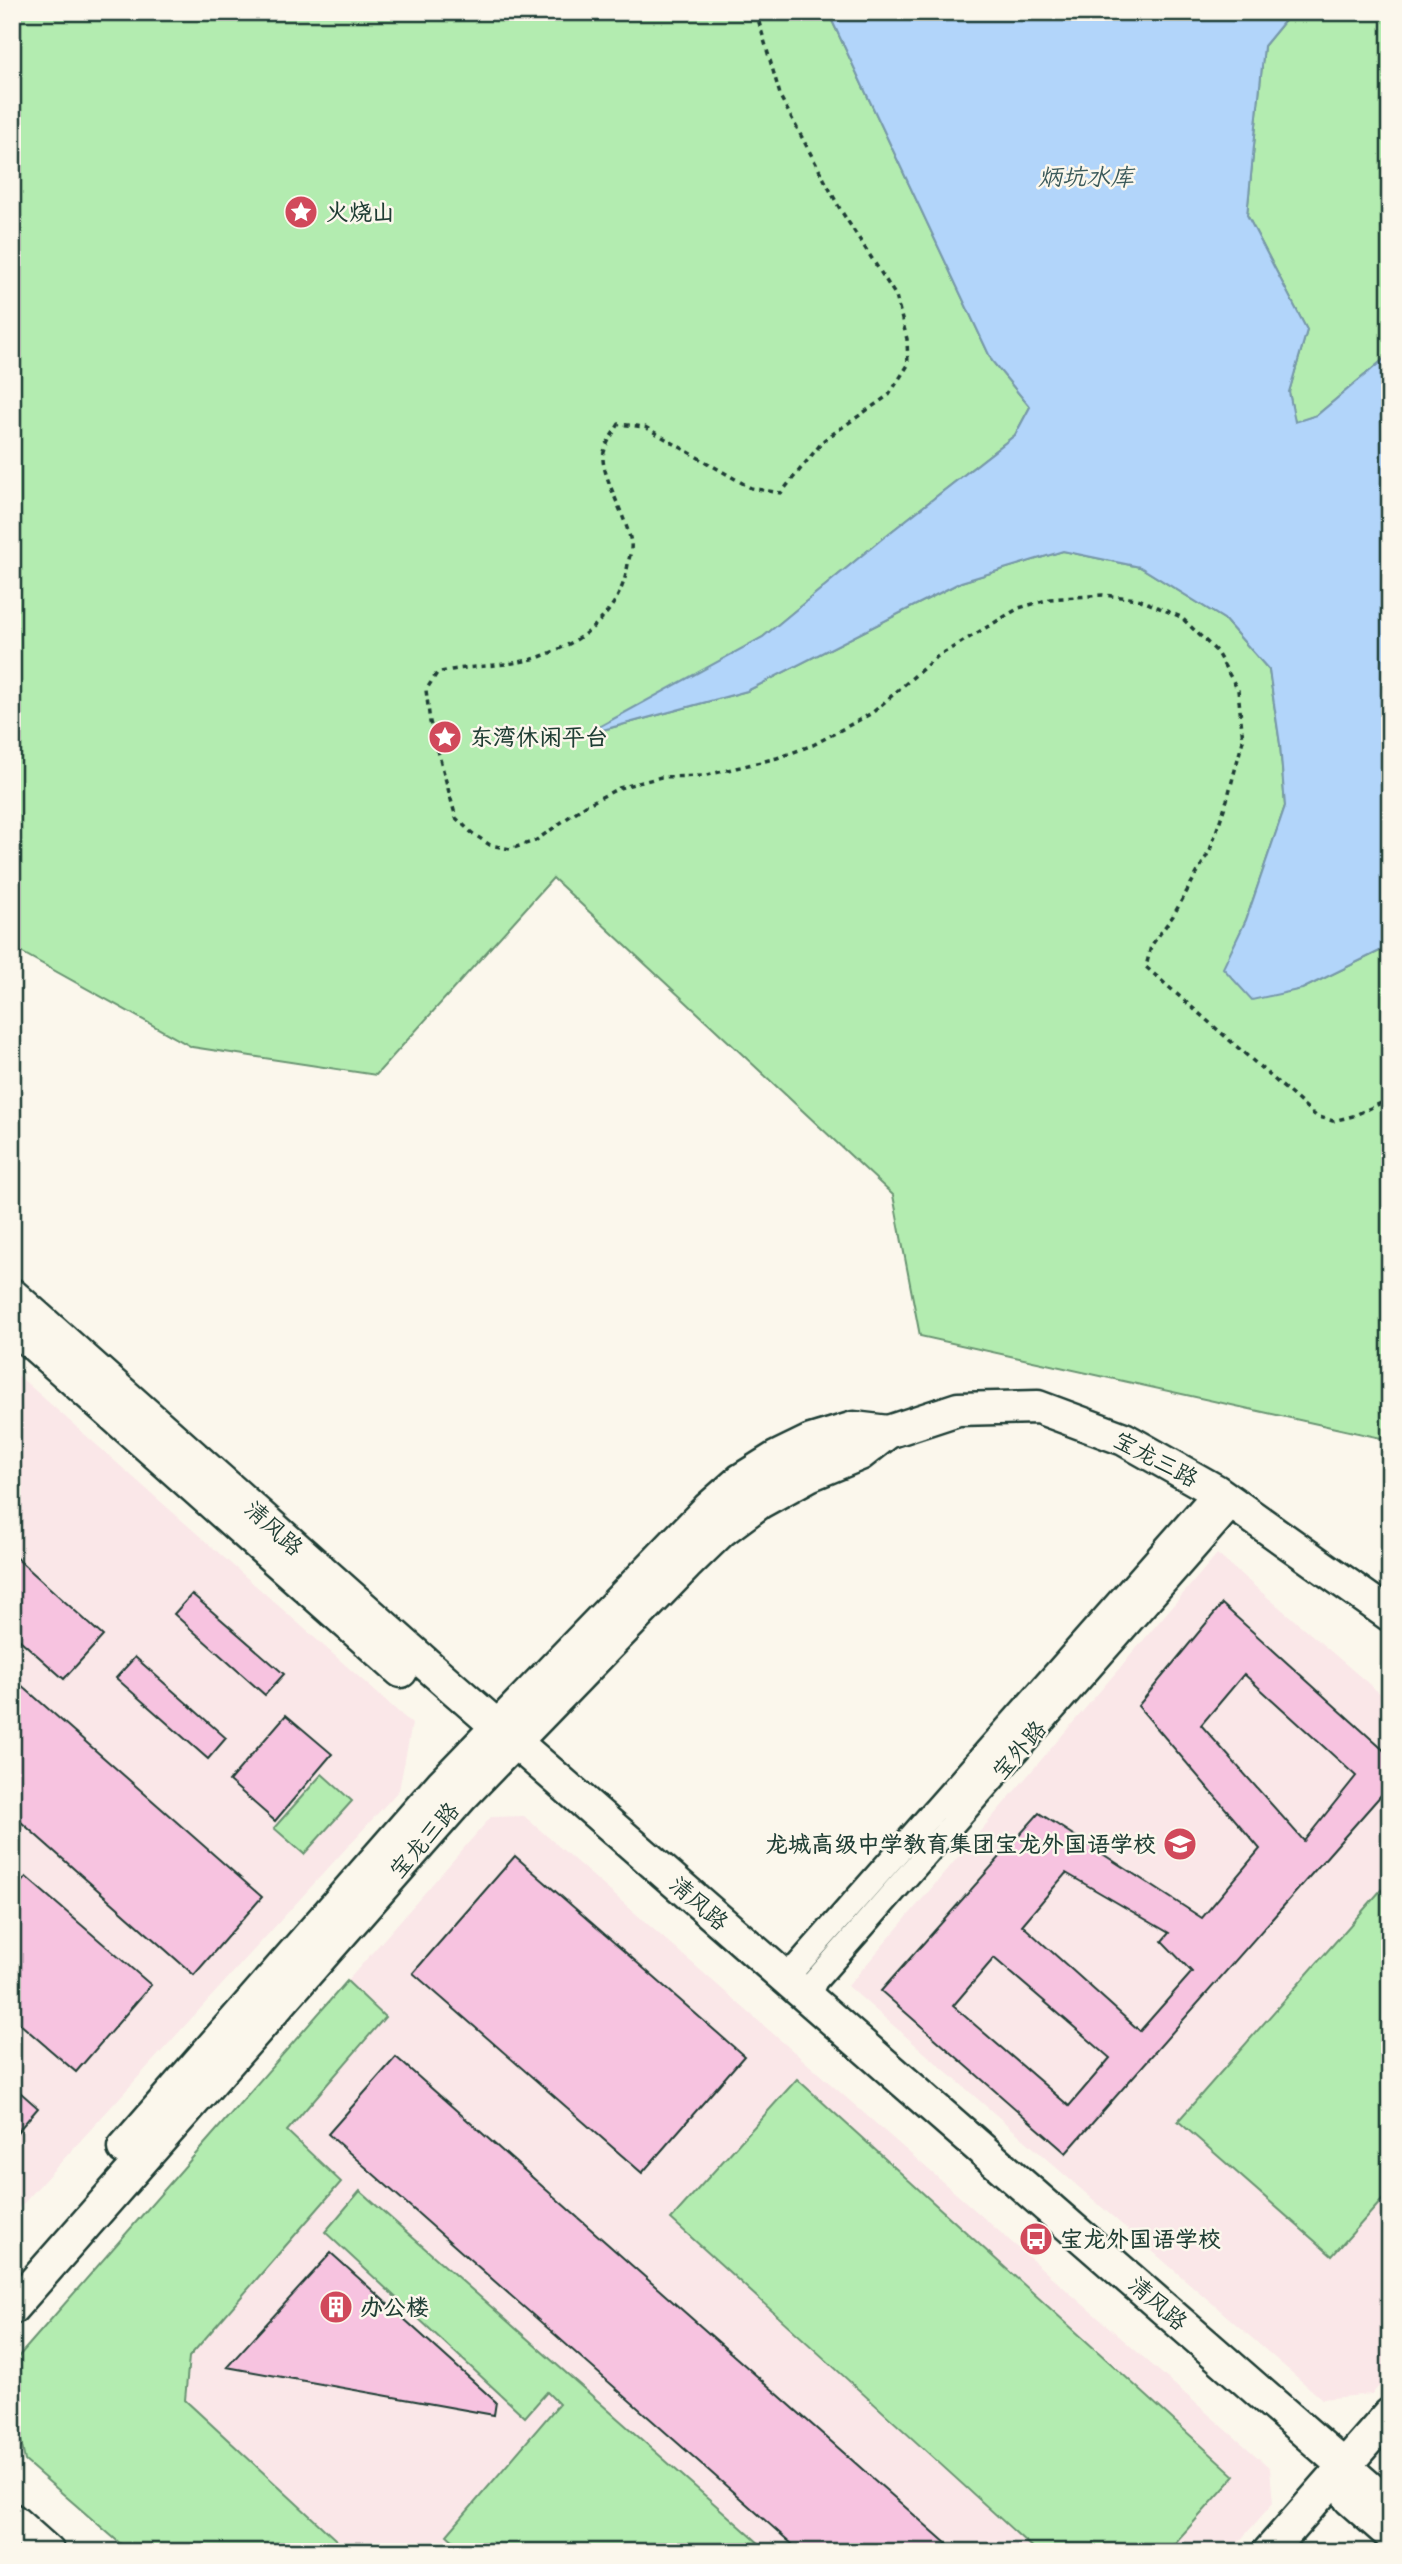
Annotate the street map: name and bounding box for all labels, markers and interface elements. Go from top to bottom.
water label: 炳坑水库 [1038,163,1136,197]
place icon: 火烧山 [282,193,320,231]
place label: 火烧山 [326,199,395,232]
place icon: 东湾休闲平台 [426,718,464,756]
place label: 东湾休闲平台 [470,724,608,757]
street label: 宝龙三路 [1106,1426,1203,1498]
street label: 清风路 [235,1495,308,1566]
street label: 宝外路 [987,1715,1057,1789]
street label: 宝龙三路 [384,1797,469,1888]
school or university icon: 龙城高级中学教育集团宝龙外国语学校 [1161,1825,1199,1863]
place label: 龙城高级中学教育集团宝龙外国语学校 [765,1831,1156,1864]
street label: 清风路 [660,1871,734,1941]
bus stop icon: 宝龙外国语学校 [1017,2220,1055,2258]
place label: 宝龙外国语学校 [1060,2226,1221,2259]
street label: 清风路 [1119,2271,1193,2341]
building icon: 办公楼 [317,2288,355,2326]
place label: 办公楼 [360,2294,429,2327]

